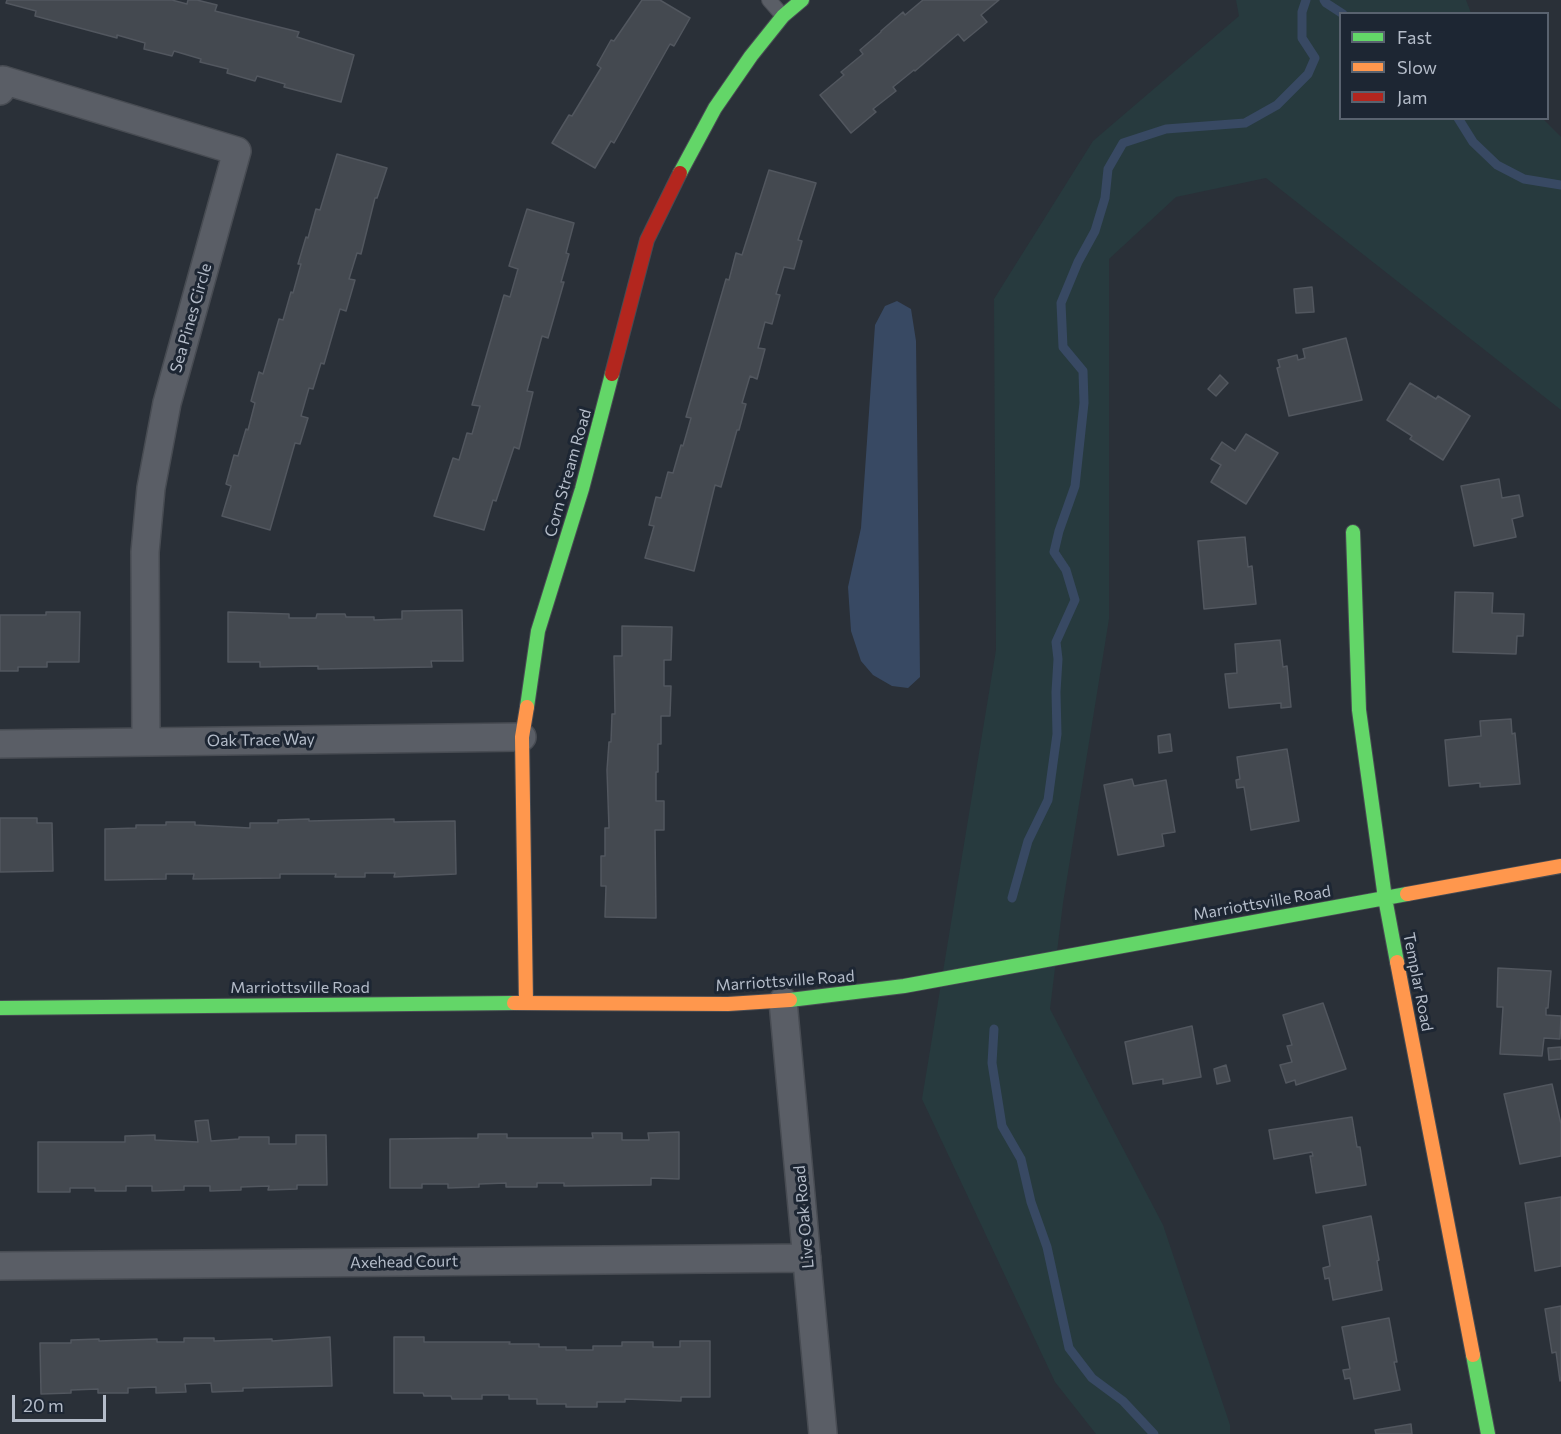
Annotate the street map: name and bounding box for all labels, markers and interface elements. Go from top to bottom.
legend [1339,12,1549,120]
text: Fast [1397,26,1432,48]
text: Slow [1397,56,1437,78]
text: Jam [1397,86,1427,108]
street label: Sea Pines Circle [166,261,216,375]
street label: Corn Stream Road [541,407,595,539]
street label: Oak Trace Way [207,729,315,751]
street label: Marriottsville Road [1192,881,1332,925]
street label: Templar Road [1399,931,1437,1033]
street label: Marriottsville Road [715,967,855,995]
street label: Marriottsville Road [230,978,370,998]
street label: Live Oak Road [790,1165,818,1269]
street label: Axehead Court [350,1251,458,1273]
scale bar [15,1383,110,1421]
text: 20 m [23,1394,64,1416]

